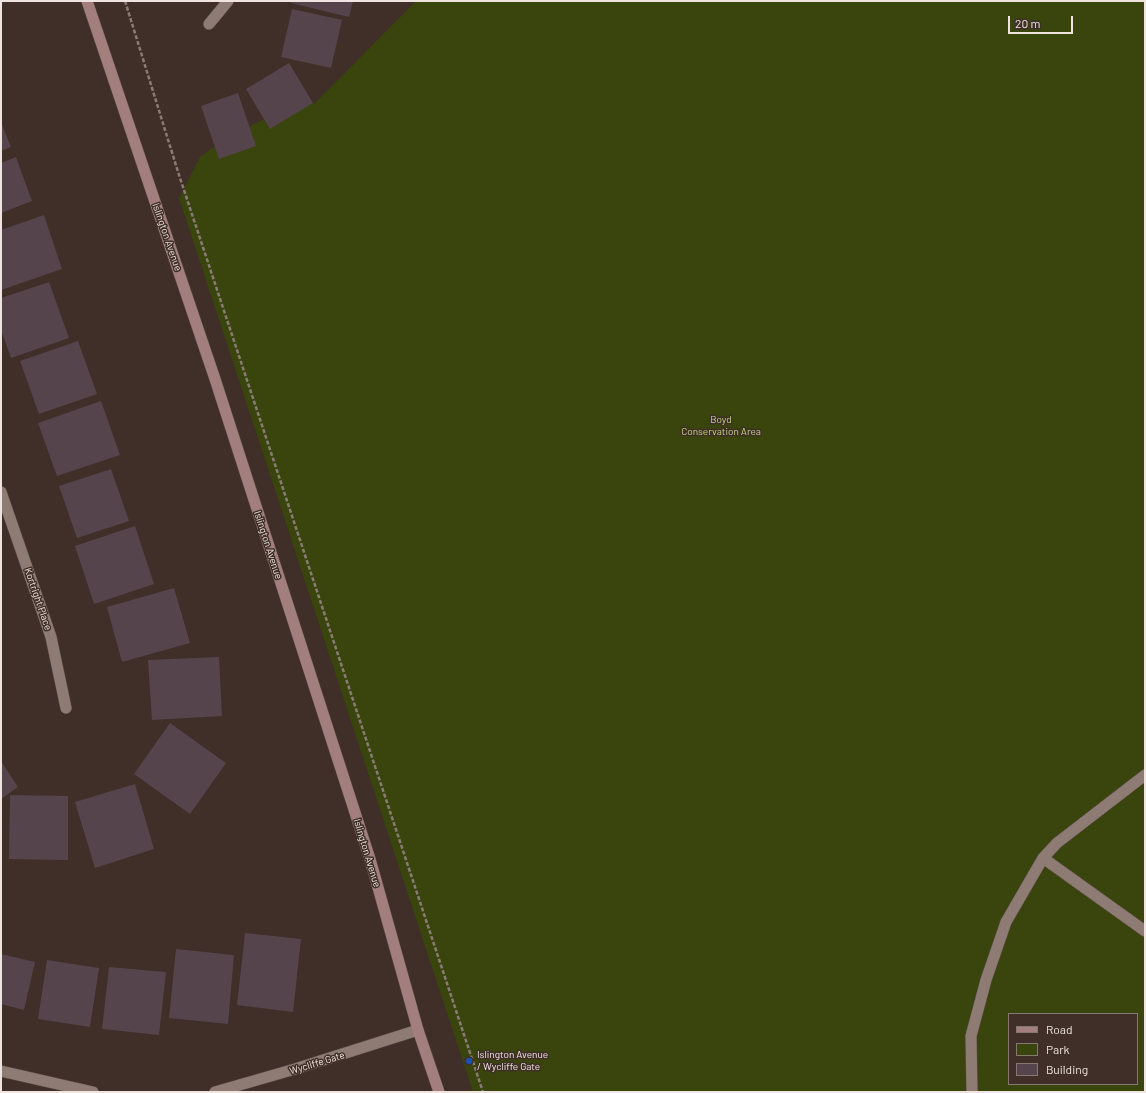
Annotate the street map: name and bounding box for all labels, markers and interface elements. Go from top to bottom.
scale bar [1010,8,1075,34]
text: 20 m [1015,16,1041,30]
street label: Islington Avenue [150,201,184,273]
park label: Boyd Conservation Area [681,414,761,438]
street label: Islington Avenue [251,509,285,581]
street label: Kortright Place [22,566,54,632]
street label: Islington Avenue [351,817,383,889]
legend [1008,1013,1138,1085]
text: Road [1046,1022,1073,1036]
text: Park [1046,1042,1070,1056]
street label: Wycliffe Gate [288,1049,346,1077]
place label: Islington Avenue / Wycliffe Gate [477,1049,548,1072]
marker: Islington Avenue / Wycliffe Gate [464,1056,474,1066]
text: Building [1046,1062,1088,1076]

